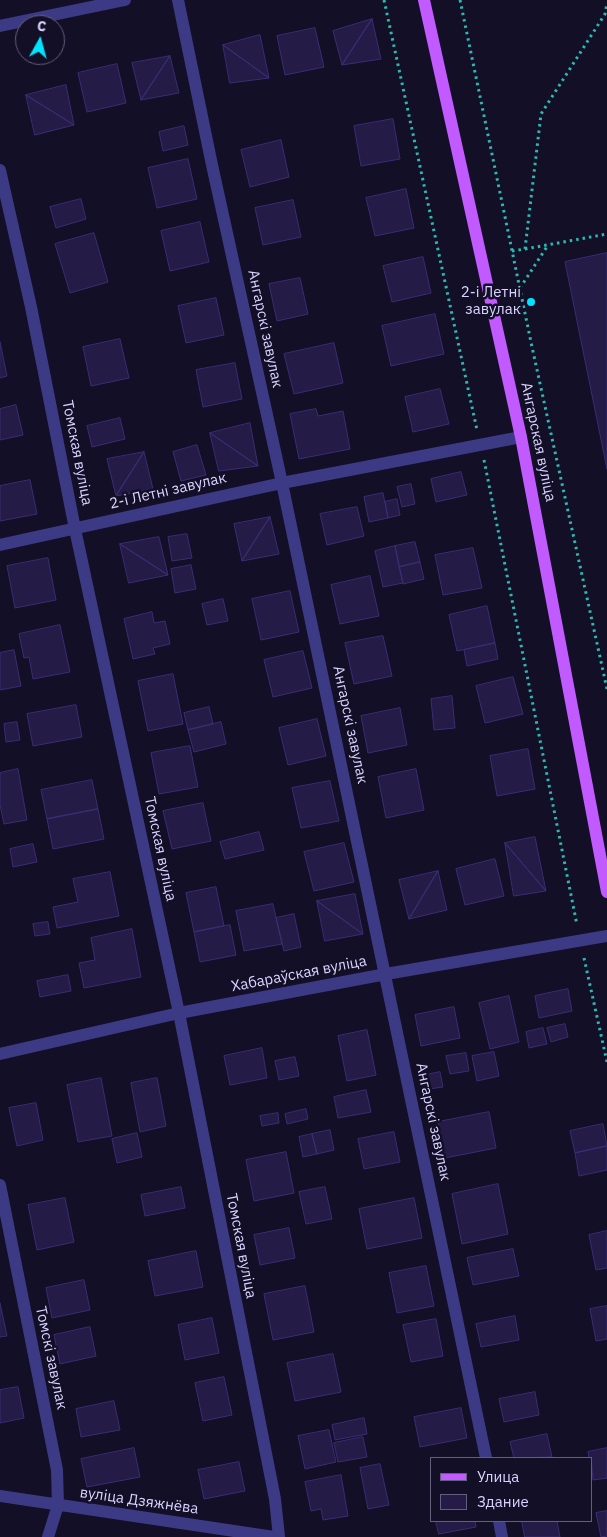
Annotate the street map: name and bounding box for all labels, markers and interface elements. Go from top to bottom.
north arrow [15,15,65,65]
text: С [36,17,47,36]
street label: Ангарскі завулак [244,268,286,390]
place label: 2-і Летні завулак [461,284,521,319]
marker: 2-і Летні завулак [525,296,537,308]
street label: Ангарская вуліца [517,381,559,503]
street label: Томская вуліца [58,399,96,507]
street label: 2-і Летні завулак [108,469,228,513]
street label: Ангарскі завулак [329,664,371,786]
street label: Томская вуліца [140,795,180,903]
street label: Хабараўская вуліца [230,952,368,996]
street label: Ангарскі завулак [412,1061,454,1183]
street label: Томская вуліца [222,1192,260,1300]
street label: Томскі завулак [31,1305,71,1411]
legend [430,1457,592,1522]
text: Улица [477,1467,519,1486]
street label: вуліца Дзяжнёва [79,1484,199,1518]
text: Здание [477,1492,529,1511]

